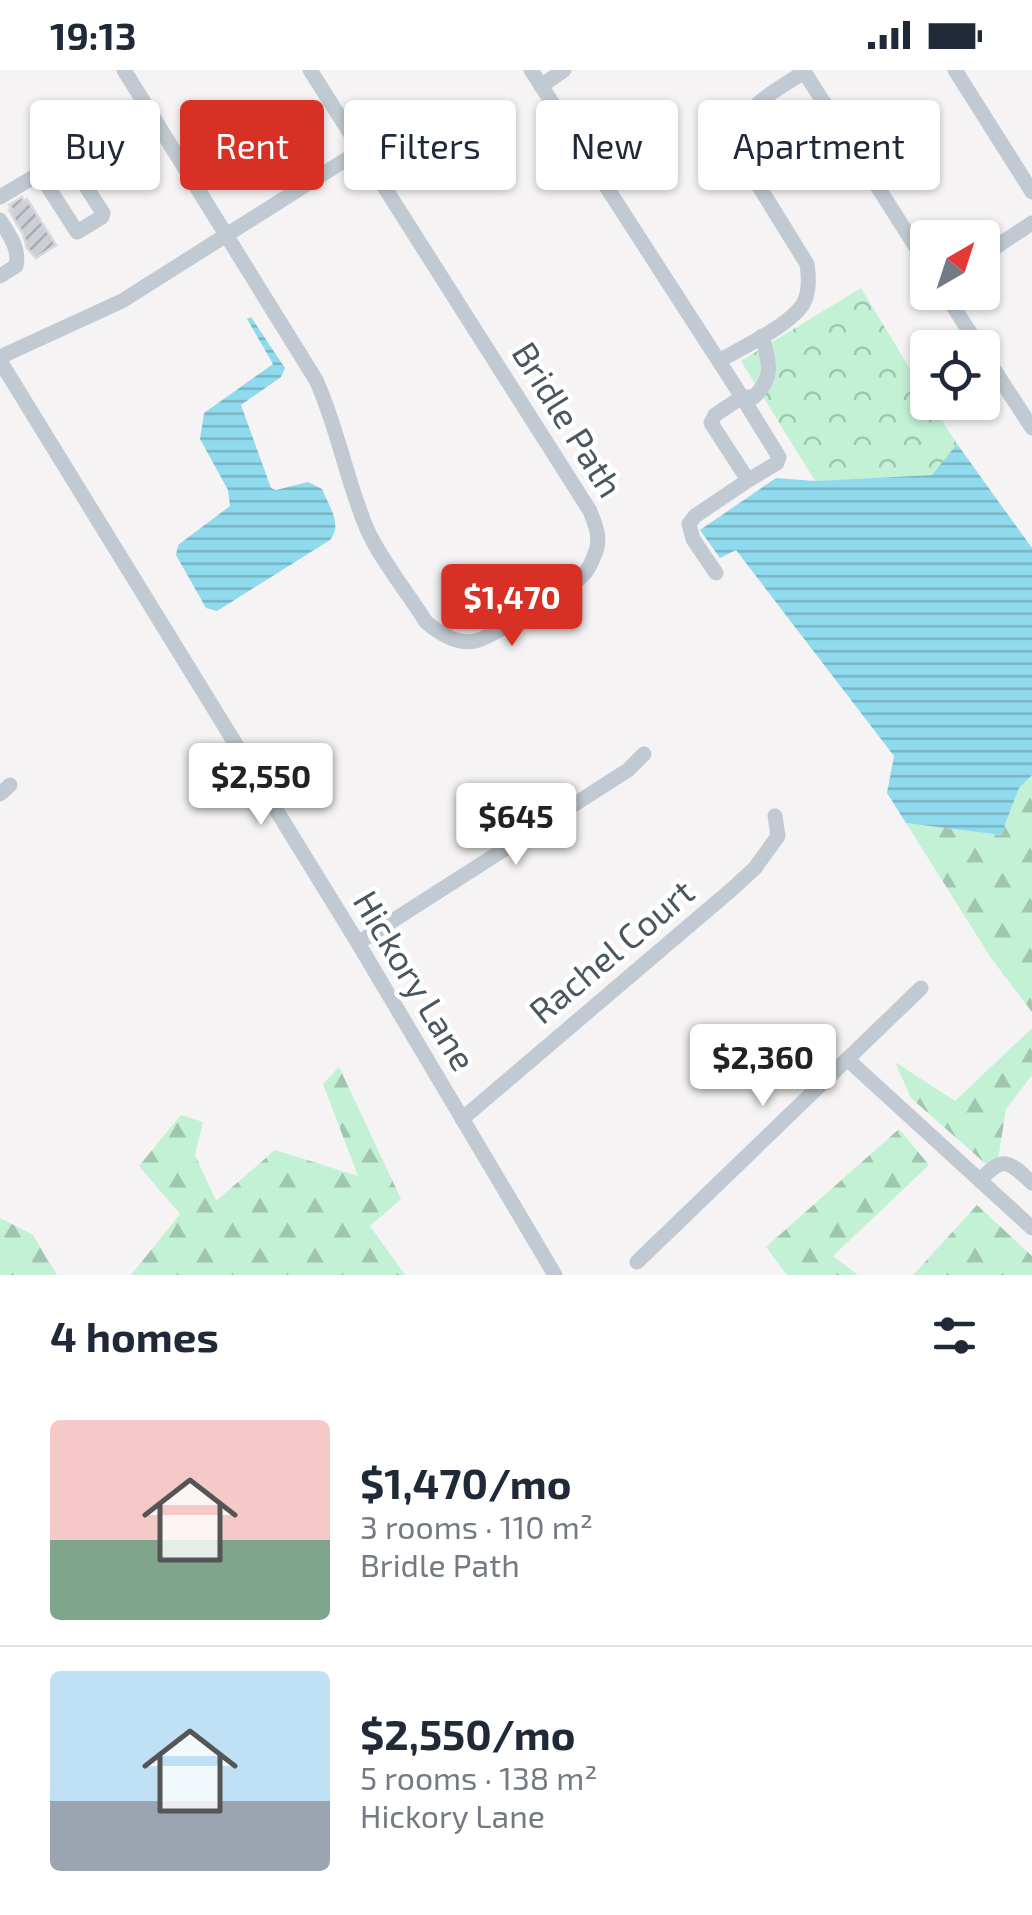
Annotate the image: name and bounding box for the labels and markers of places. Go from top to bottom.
pin: $1,470 [431,564,593,649]
pin: $2,550 [180,743,342,828]
pin: $645 [457,783,575,868]
pin: $2,360 [682,1024,844,1109]

